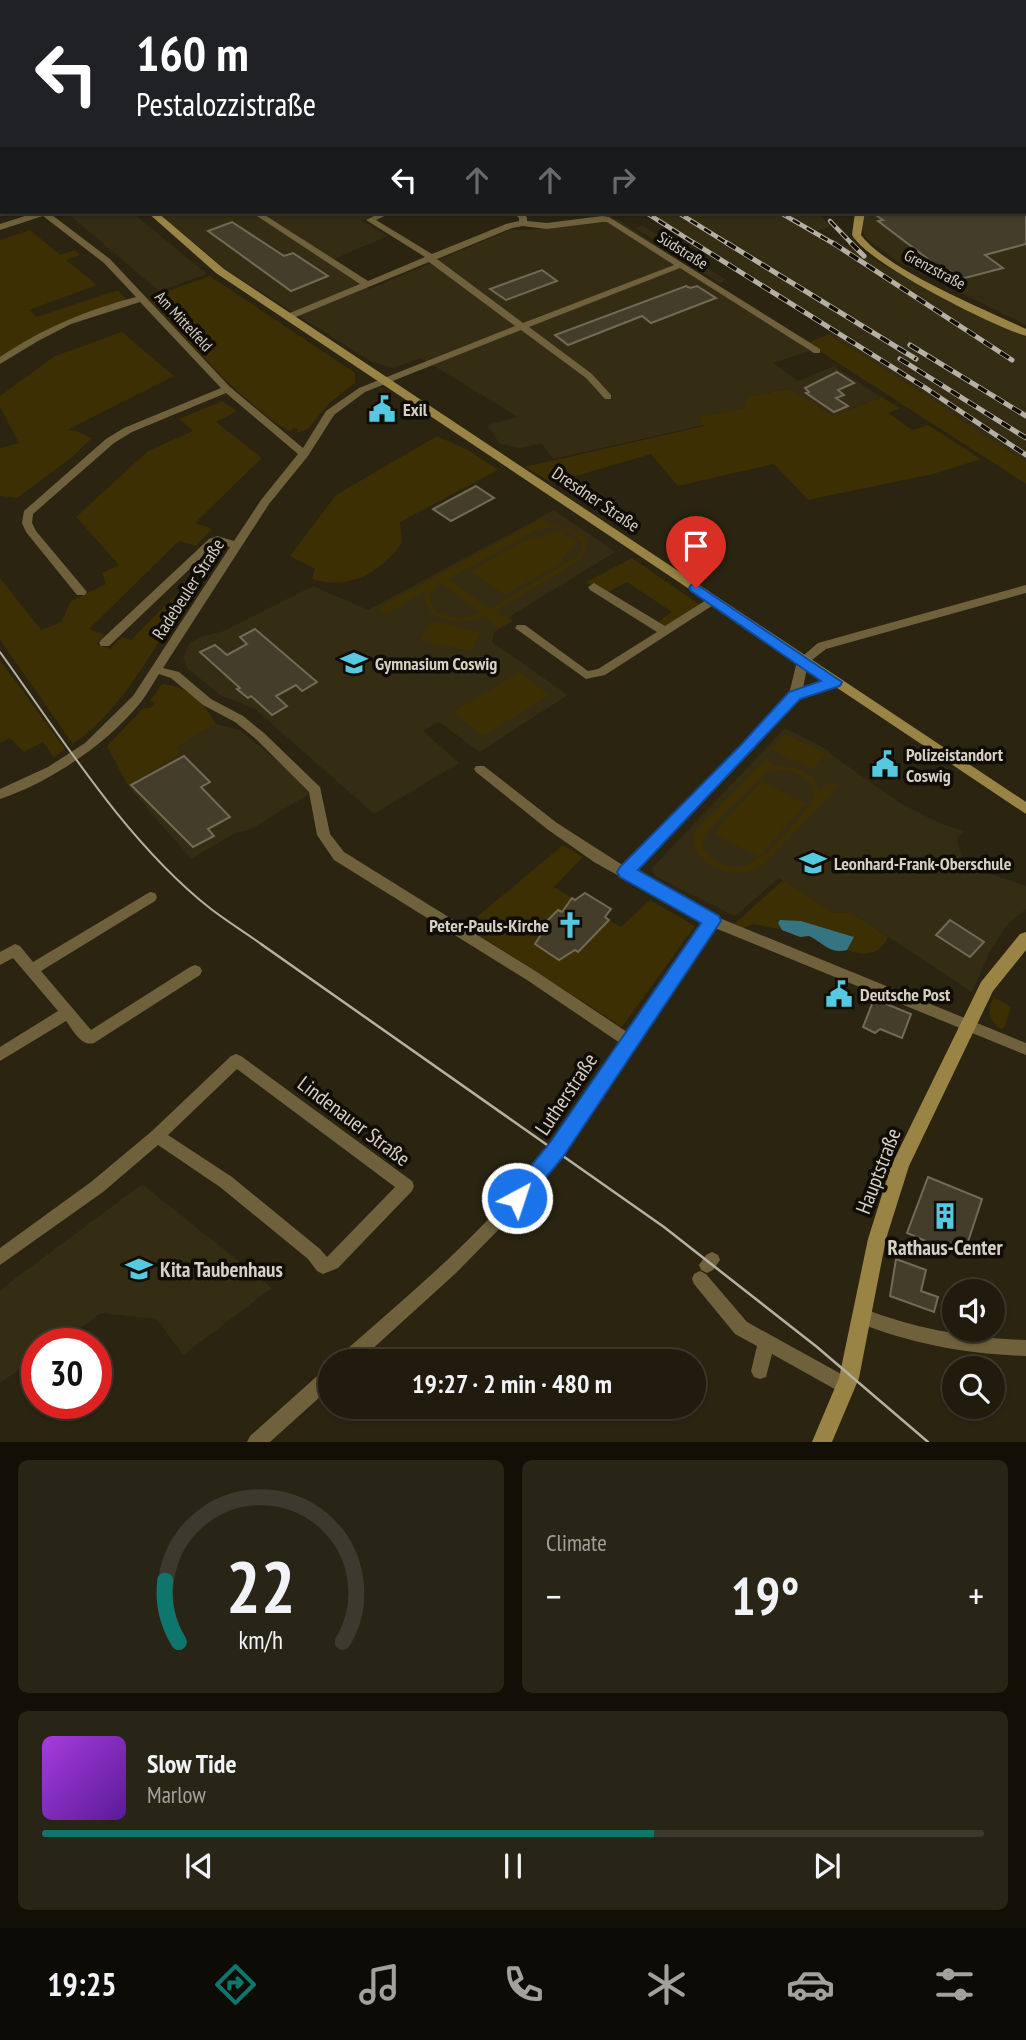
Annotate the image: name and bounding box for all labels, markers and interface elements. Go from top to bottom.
text: 160 m [136,21,249,85]
icon: left [21,28,112,119]
text: Pestalozzistraße [136,83,316,125]
icon: left [385,161,423,199]
icon: ahead [458,161,496,199]
icon: ahead [531,161,569,199]
icon: right [604,161,642,199]
street label: Südstraße [654,227,712,273]
street label: Grenzstraße [901,245,969,293]
street label: Am Mittelfeld [151,287,217,355]
public building icon: Exil [367,394,397,424]
place label: Exil [403,398,428,421]
street label: Dresdner Straße [548,461,644,537]
pin [666,516,726,588]
icon: arrive [677,527,715,565]
street label: Radebeuler Straße [147,534,229,644]
school or university icon: Gymnasium Coswig [339,648,369,678]
place label: Gymnasium Coswig [375,652,497,675]
place label: Polizeistandort Coswig [906,743,1004,787]
public building icon: Polizeistandort Coswig [870,749,900,779]
school or university icon: Leonhard-Frank-Oberschule [798,848,828,878]
place label: Leonhard-Frank-Oberschule [834,852,1012,875]
church icon: Peter-Pauls-Kirche [555,910,585,940]
place label: Peter-Pauls-Kirche [429,914,549,937]
public building icon: Deutsche Post [824,979,854,1009]
place label: Deutsche Post [860,983,951,1006]
street label: Lutherstraße [529,1048,603,1140]
street label: Lindenauer Straße [292,1070,416,1172]
street label: Hauptstraße [849,1124,907,1218]
position arrow [480,1161,554,1235]
building icon: Rathaus-Center [930,1201,960,1231]
place label: Rathaus-Center [887,1234,1003,1261]
school or university icon: Kita Taubenhaus [124,1254,154,1284]
place label: Kita Taubenhaus [160,1256,283,1283]
map controls [942,1279,1005,1419]
button: sound [942,1279,1005,1342]
speed limit sign: 30 [21,1328,112,1419]
button: search [942,1356,1005,1419]
text: 19:27 · 2 min · 480 m [412,1367,612,1400]
text: Climate [546,1528,607,1557]
text: 22 [226,1539,296,1633]
text: 19° [731,1562,799,1629]
text: − [546,1571,562,1620]
text: + [968,1571,984,1620]
text: km/h [239,1624,283,1656]
text: Slow Tide [147,1747,237,1780]
text: Marlow [147,1780,206,1809]
icon: previous [180,1847,218,1885]
icon: pause [494,1847,532,1885]
icon: next [808,1847,846,1885]
icon: directions [211,1960,260,2009]
icon: music [355,1960,404,2009]
icon: phone [499,1960,548,2009]
icon: climate [642,1960,691,2009]
icon: car [786,1960,835,2009]
icon: filters [930,1960,979,2009]
text: 19:25 [47,1963,117,2005]

